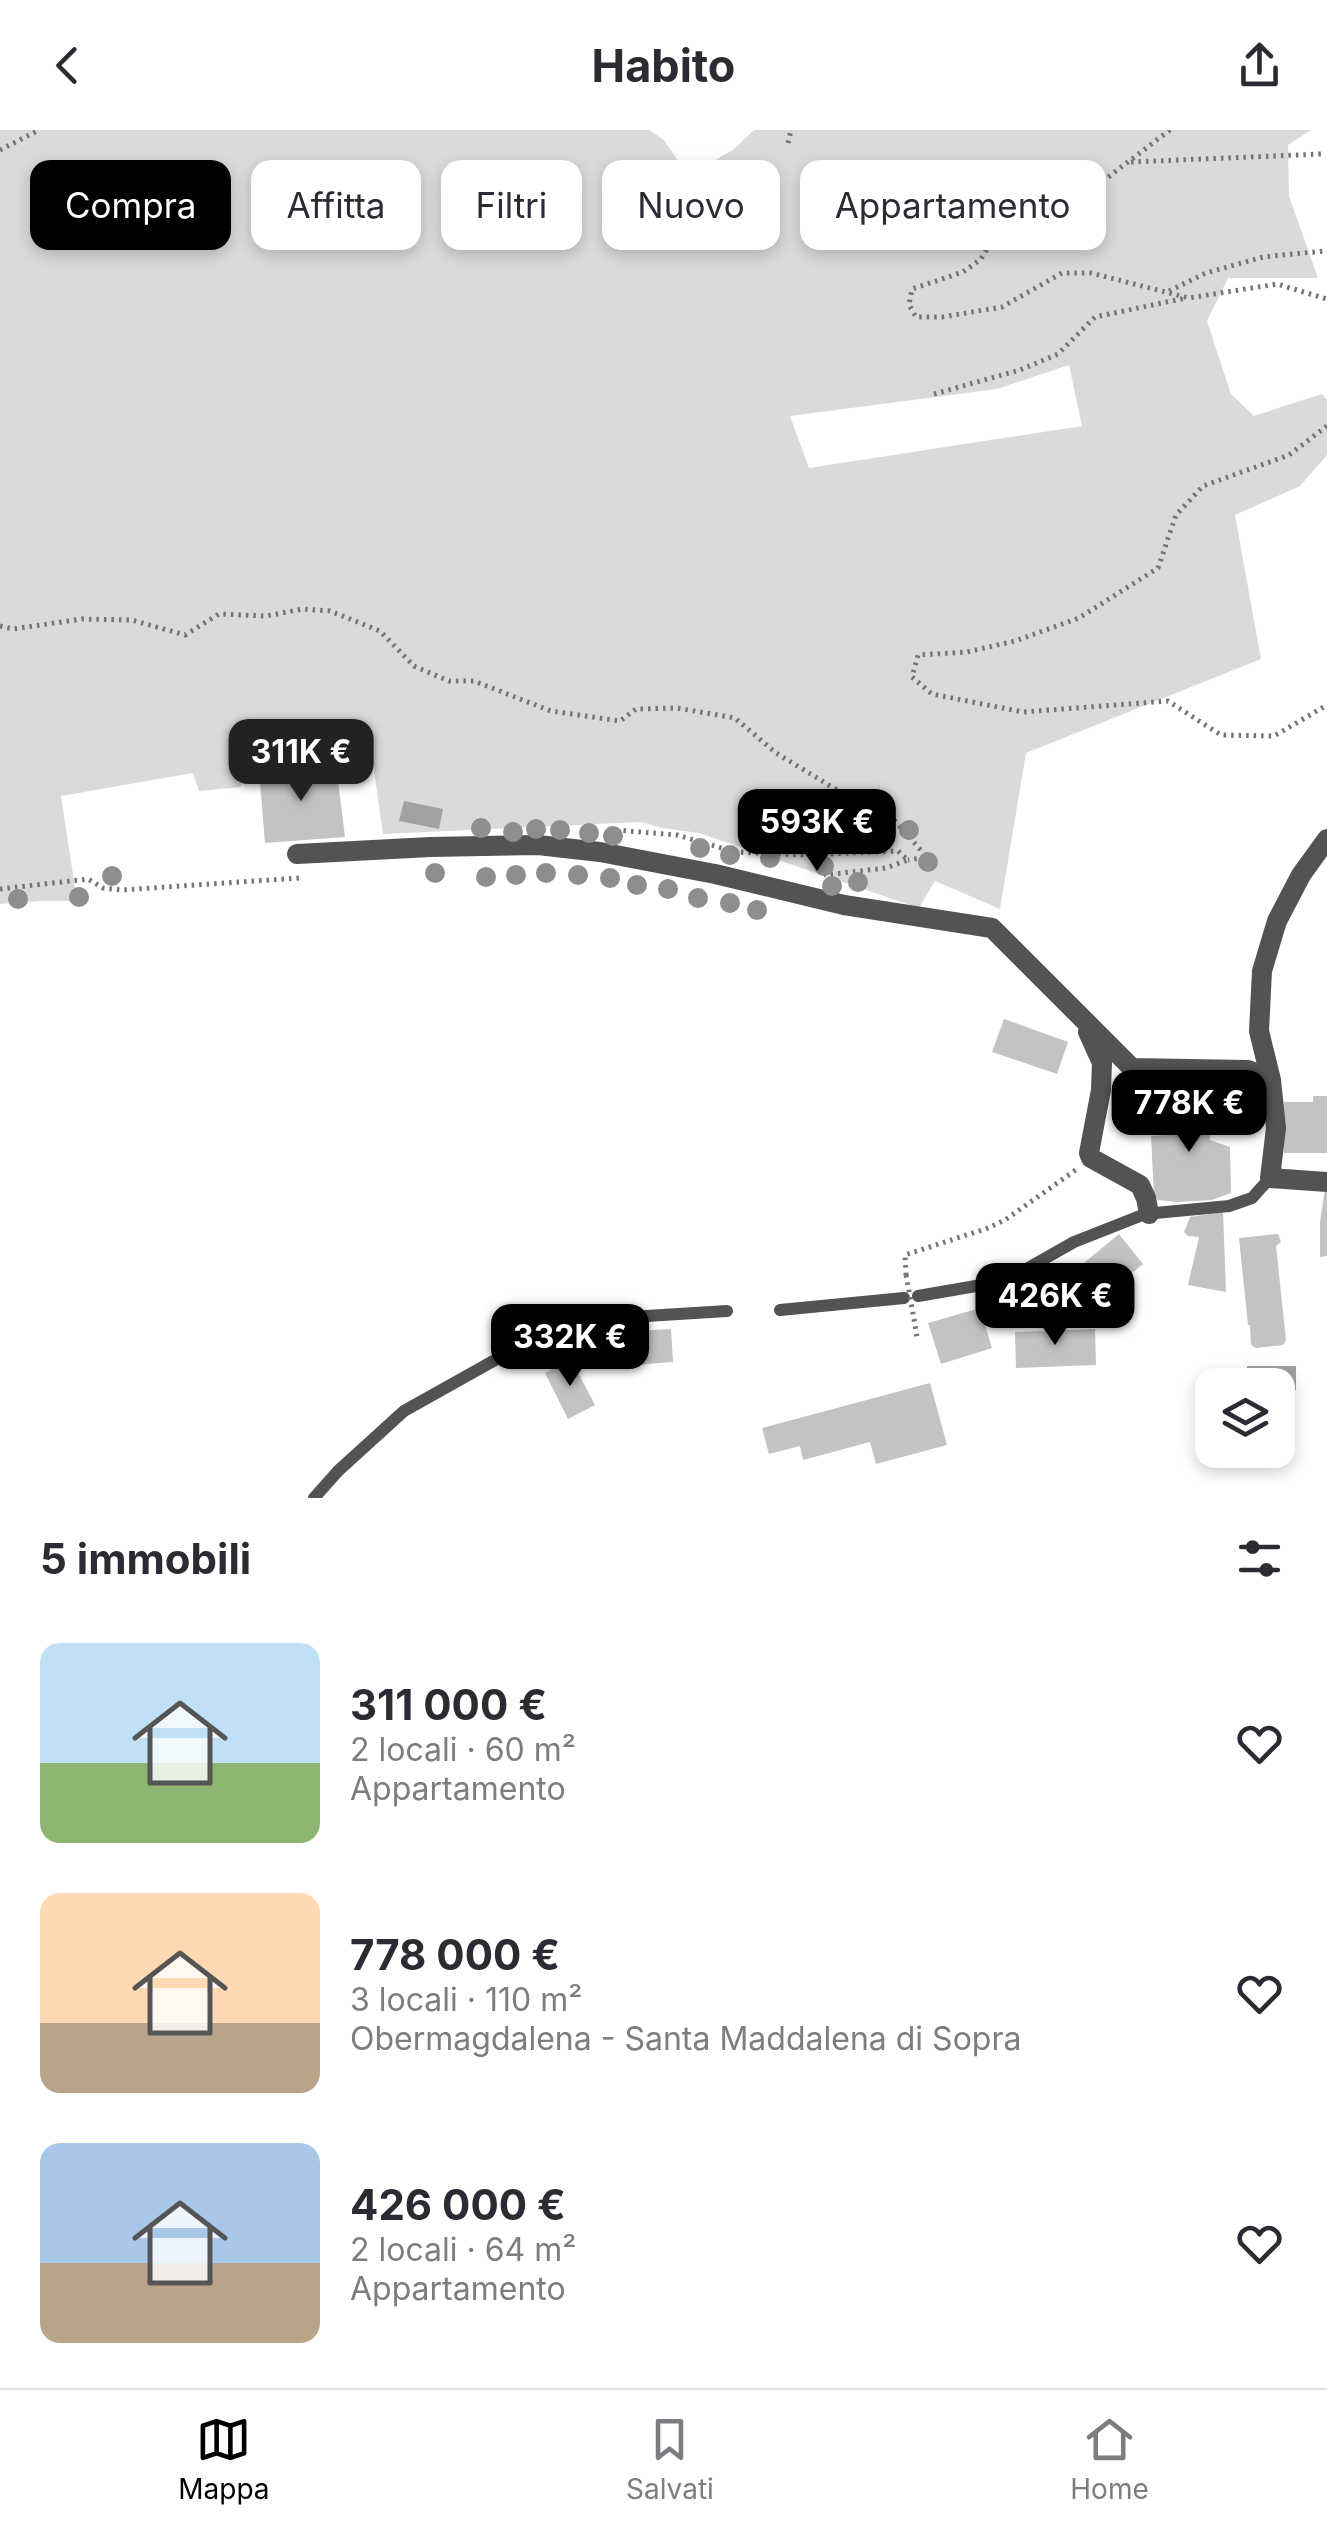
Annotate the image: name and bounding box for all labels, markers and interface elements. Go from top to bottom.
icon: back [40,38,95,93]
text: Habito [592,38,735,93]
icon: share [1232,38,1287,93]
chip: Compra [30,160,231,250]
chip: Affitta [251,160,421,250]
chip: Filtri [441,160,582,250]
chip: Nuovo [602,160,780,250]
chip: Appartamento [800,160,1106,250]
pin: 311K € [220,719,382,804]
text: 311K € [251,732,351,771]
pin: 593K € [736,789,898,874]
text: 593K € [760,802,874,841]
pin: 778K € [1108,1070,1270,1155]
text: 778K € [1134,1083,1244,1122]
pin: 426K € [974,1263,1136,1348]
text: 426K € [997,1276,1113,1315]
pin: 332K € [489,1304,651,1389]
text: 332K € [513,1317,627,1356]
map controls [1195,1368,1295,1468]
button: layers [1195,1368,1295,1468]
icon: filters [1232,1531,1287,1586]
text: 5 immobili [40,1533,251,1584]
text: 311 000 € [350,1679,547,1730]
icon: home [120,1683,240,1803]
icon: heart [1232,1716,1287,1771]
text: 2 locali · 60 m² [350,1730,576,1769]
text: Appartamento [350,1769,566,1808]
text: 778 000 € [350,1929,560,1980]
icon: home [120,1933,240,2053]
icon: heart [1232,1966,1287,2021]
text: 3 locali · 110 m² [350,1980,582,2019]
text: Obermagdalena - Santa Maddalena di Sopra [350,2019,1021,2058]
text: 426 000 € [350,2179,566,2230]
icon: home [120,2183,240,2303]
icon: heart [1232,2216,1287,2271]
text: 2 locali · 64 m² [350,2230,576,2269]
text: Appartamento [350,2269,566,2308]
tab: Mappa [178,2412,270,2506]
tab: Salvati [626,2412,714,2506]
tab: Home [1070,2412,1149,2506]

